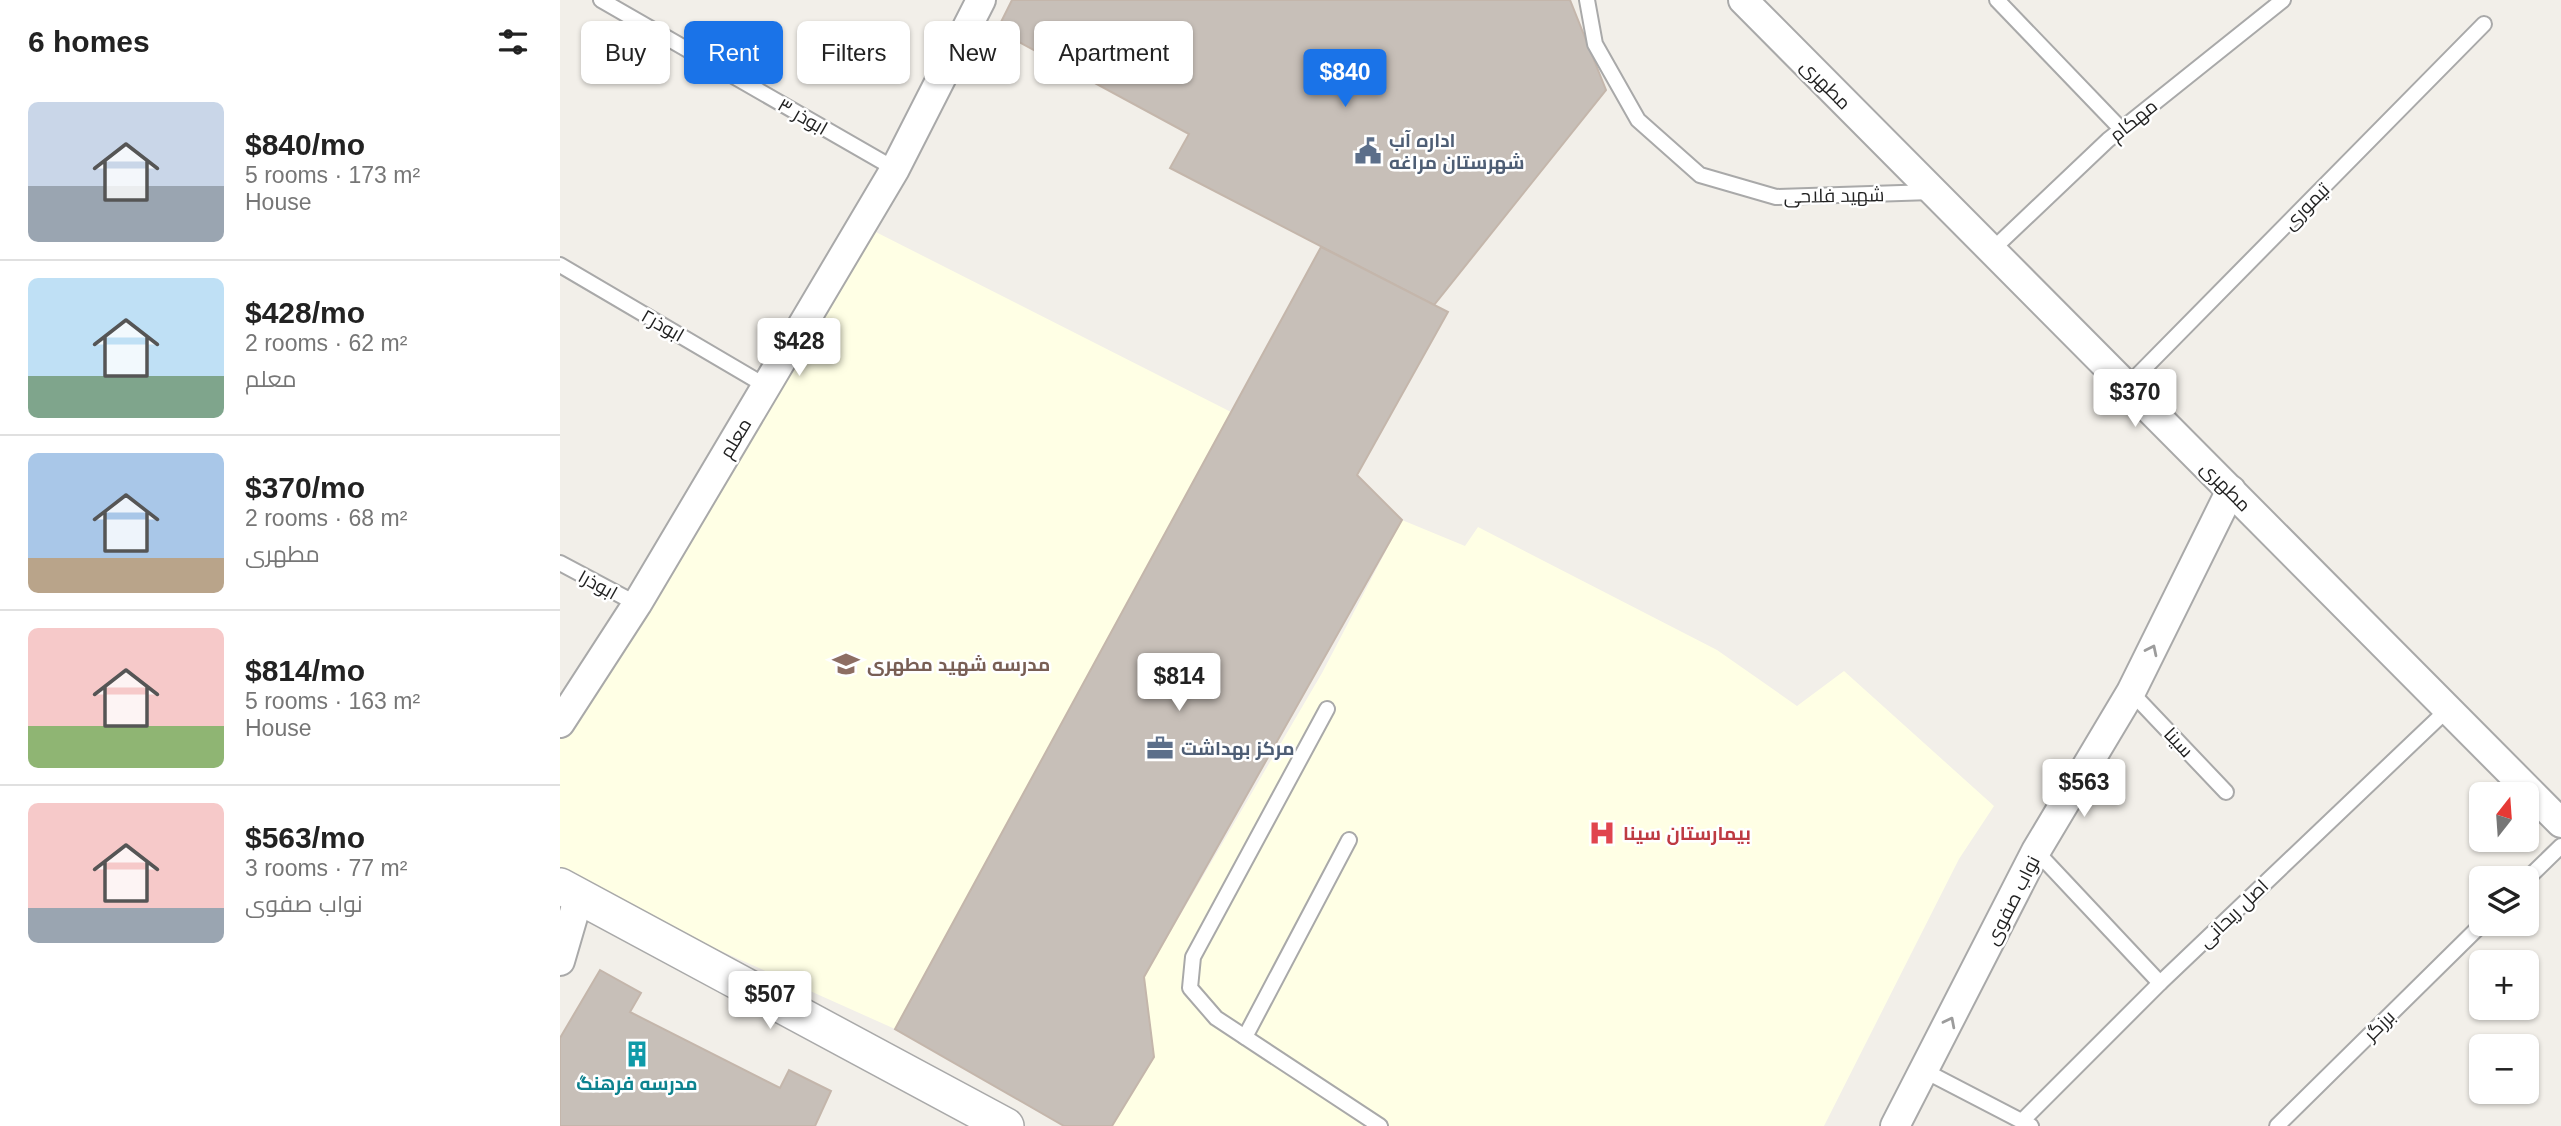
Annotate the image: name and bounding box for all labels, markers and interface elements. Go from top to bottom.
chip: Buy [581,21,670,84]
chip: Rent [684,21,783,84]
chip: Filters [797,21,910,84]
chip: New [924,21,1020,84]
chip: Apartment [1034,21,1193,84]
icon: filters [494,23,532,61]
text: 6 homes [28,25,150,58]
pin: $840 [1304,50,1386,109]
street label: مطهری [1796,55,1855,114]
text: $840 [1319,59,1371,85]
street label: ابوذر ۳ [774,94,831,140]
street label: مهکام [2105,95,2163,148]
text: $840/mo [245,128,365,161]
icon: home [84,130,168,214]
place label: اداره آب شهرستان مراغه [1389,130,1524,174]
public building icon: اداره آب شهرستان مراغه [1353,136,1383,166]
text: 5 rooms · 173 m² [245,162,420,188]
street label: تیموری [2279,179,2334,234]
street label: شهید فلاحی [1783,184,1885,208]
text: House [245,189,311,215]
text: $428/mo [245,296,365,329]
street label: ابوذر۲ [637,305,688,347]
icon: home [84,306,168,390]
pin: $428 [758,318,840,378]
text: $428 [773,328,825,354]
text: 2 rooms · 62 m² [245,330,407,356]
text: معلم [245,366,297,392]
pin: $370 [2094,370,2176,429]
text: $370 [2109,379,2161,405]
street label: معلم [715,415,758,463]
street label: مطهری [2196,457,2255,516]
text: $370/mo [245,471,365,504]
icon: home [84,481,168,565]
text: 2 rooms · 68 m² [245,505,407,531]
text: مطهری [245,541,320,567]
street label: ابوذر۱ [574,565,621,604]
one-way arrow [2143,645,2157,657]
school or university icon: مدرسه شهید مطهری [831,649,861,679]
text: $814/mo [245,654,365,687]
place label: مدرسه شهید مطهری [867,654,1050,676]
pin: $814 [1138,654,1220,713]
icon: home [84,656,168,740]
text: $814 [1153,663,1205,689]
text: 5 rooms · 163 m² [245,688,420,714]
text: House [245,715,311,741]
street label: سینا [2160,723,2197,761]
office icon: مرکز بهداشت [1145,733,1175,763]
place label: مرکز بهداشت [1181,738,1295,760]
pin: $563 [2043,760,2125,819]
text: $563 [2058,769,2110,795]
north arrow [2469,782,2539,852]
map controls [2469,782,2539,1104]
hospital icon: بیمارستان سینا [1587,818,1617,848]
text: $563/mo [245,821,365,854]
place label: بیمارستان سینا [1623,823,1751,845]
icon: home [84,831,168,915]
street label: نواب صفوی [1981,852,2045,949]
text: 3 rooms · 77 m² [245,855,407,881]
button: layers [2469,866,2539,936]
street label: اصل ریحانی [2194,875,2273,952]
text: نواب صفوی [245,891,363,917]
button: + [2469,950,2539,1020]
pin: $507 [729,972,811,1031]
text: $507 [744,981,796,1007]
street label: برزگر [2359,1006,2400,1046]
one-way arrow [1941,1017,1955,1029]
button: − [2469,1034,2539,1104]
building icon: مدرسه فرهنگ [622,1039,652,1069]
place label: مدرسه فرهنگ [576,1073,698,1095]

